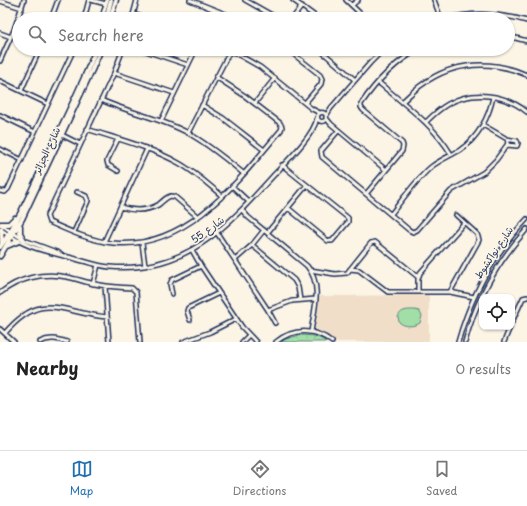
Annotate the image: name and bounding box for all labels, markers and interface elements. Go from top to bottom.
search box [12,12,515,56]
icon: search [26,23,48,45]
text: Search here [58,23,144,46]
street label: شارع الجزائر [28,124,64,177]
street label: شارع 55 [187,212,227,247]
street label: شارع نواكشوط [470,223,517,282]
map controls [479,294,515,330]
button: locate [479,294,515,330]
text: Nearby [16,355,78,381]
text: 0 results [456,359,511,378]
tab: Map [70,458,93,499]
tab: Directions [233,458,286,499]
tab: Saved [426,458,457,499]

